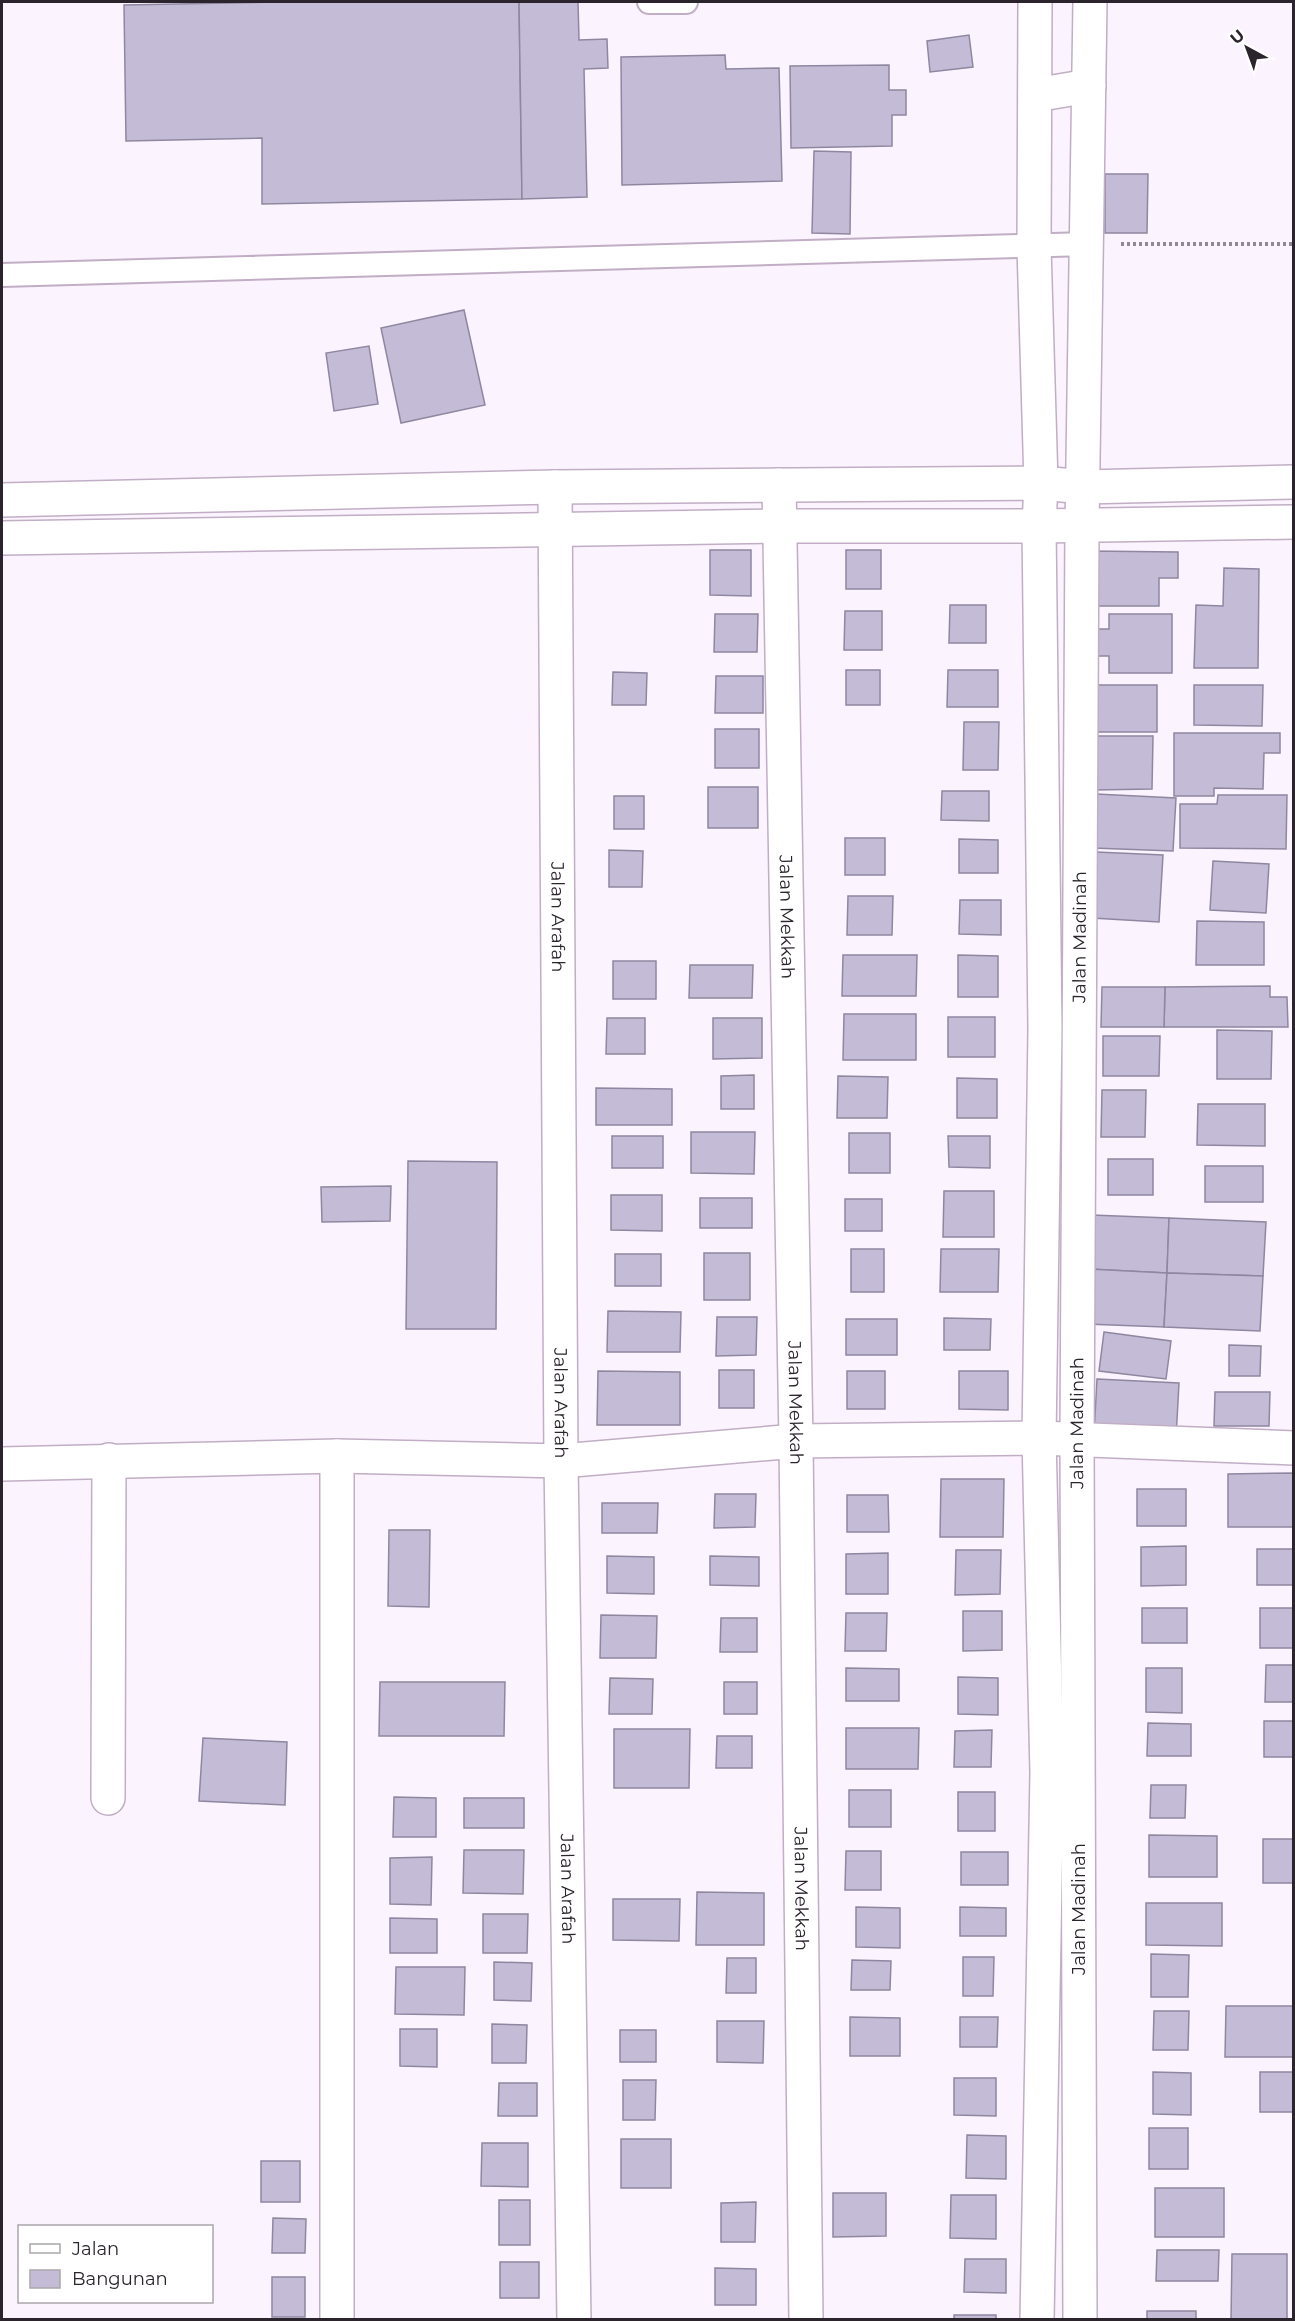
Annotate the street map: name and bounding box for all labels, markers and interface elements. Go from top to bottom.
north arrow [1217,18,1277,78]
text: U [1226,26,1248,48]
street label: Jalan Mekkah [775,854,799,979]
street label: Jalan Arafah [546,861,569,972]
street label: Jalan Madinah [1068,871,1091,1004]
street label: Jalan Mekkah [783,1340,807,1465]
street label: Jalan Arafah [549,1347,572,1458]
street label: Jalan Madinah [1066,1357,1088,1490]
street label: Jalan Mekkah [789,1826,813,1951]
street label: Jalan Arafah [556,1832,579,1944]
street label: Jalan Madinah [1068,1843,1090,1976]
legend [18,2225,213,2303]
text: Jalan [71,2238,119,2260]
text: Bangunan [72,2268,168,2290]

